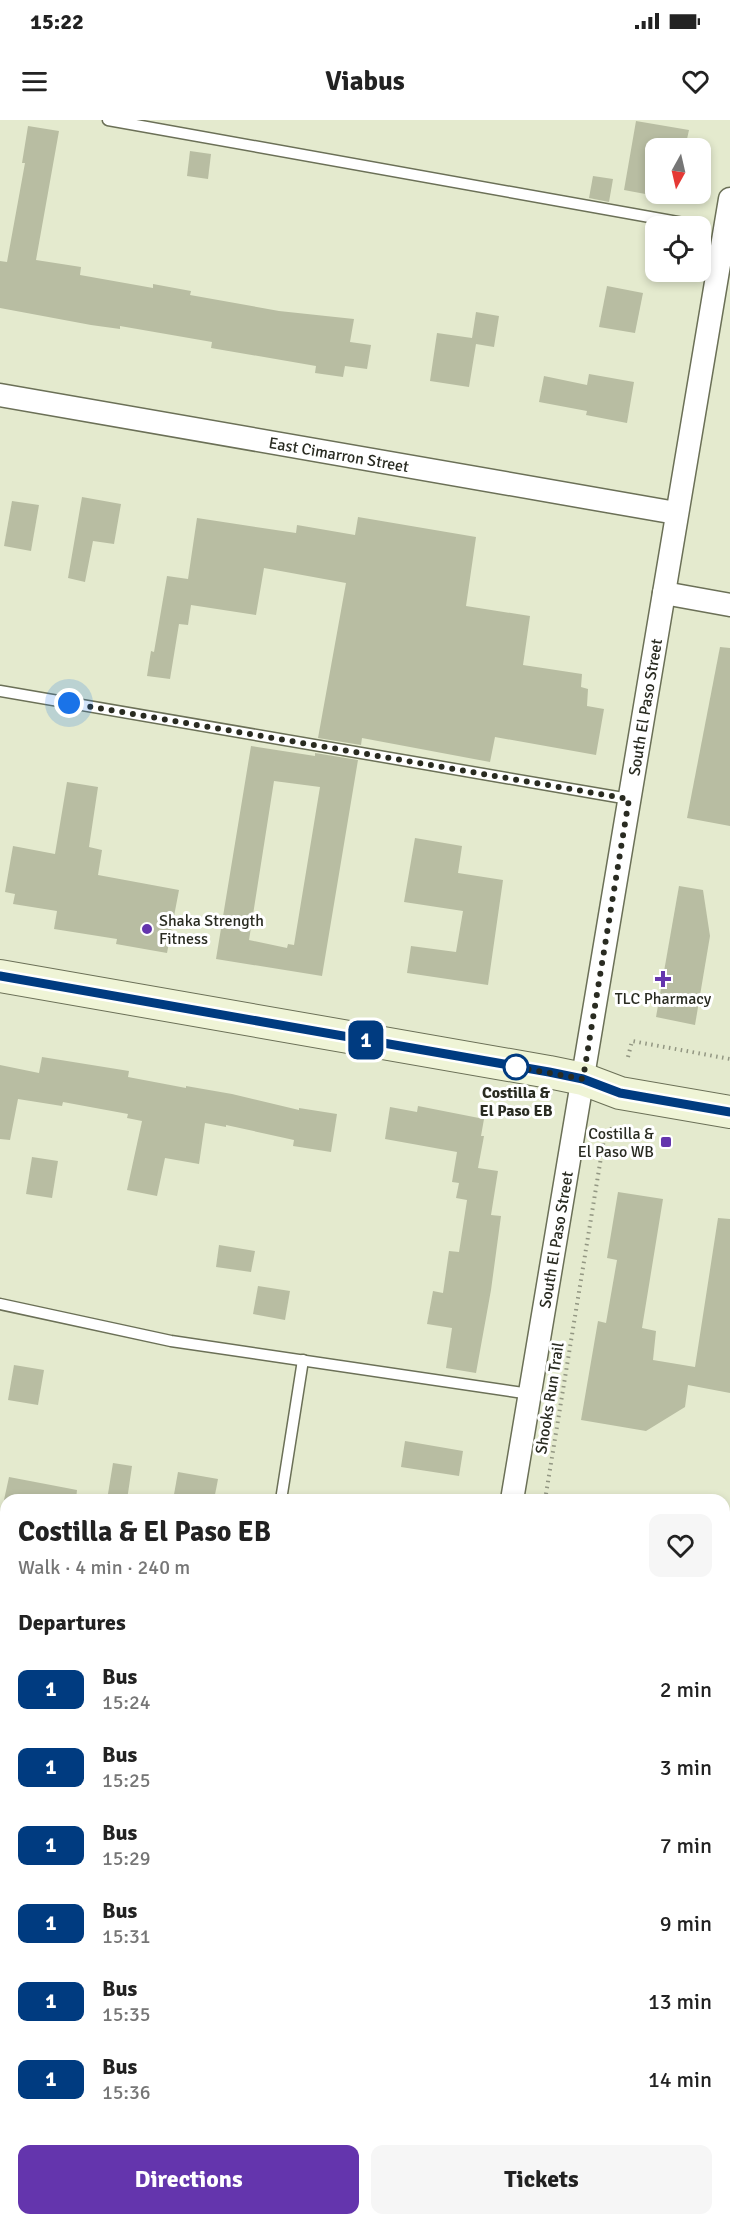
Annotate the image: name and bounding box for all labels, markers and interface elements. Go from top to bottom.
text: 15:22 [30,8,84,35]
icon: menu [18,65,51,98]
text: Viabus [325,65,405,98]
icon: heart [679,65,712,98]
north arrow [645,138,711,204]
map controls [645,138,711,282]
button: locate [645,216,711,282]
street label: East Cimarron Street [267,433,411,477]
street label: South El Paso Street [625,637,667,777]
your location [54,688,84,718]
place label: Shaka Strength Fitness [159,911,264,949]
marker: Shaka Strength Fitness [140,922,154,936]
marker: TLC Pharmacy [656,972,670,986]
place label: TLC Pharmacy [615,989,712,1009]
line badge: 1 [346,1020,386,1060]
text: 1 [360,1027,372,1053]
marker: Costilla & El Paso EB [503,1054,529,1080]
place label: Costilla & El Paso EB [480,1083,553,1121]
place label: Costilla & El Paso WB [578,1124,654,1162]
marker: Costilla & El Paso WB [659,1135,673,1149]
street label: South El Paso Street [535,1169,578,1310]
street label: Shooks Run Trail [531,1340,569,1456]
button: heart [649,1514,712,1577]
text: Costilla & El Paso EB [18,1515,271,1549]
text: Walk · 4 min · 240 m [18,1555,190,1580]
text: Departures [18,1609,126,1636]
text: Bus [102,1663,137,1690]
text: 1 [45,1676,57,1702]
text: 2 min [660,1676,712,1703]
text: 15:24 [102,1690,151,1715]
text: Bus [102,1741,137,1768]
text: 1 [45,1754,57,1780]
text: 3 min [660,1754,712,1781]
text: 15:25 [102,1768,151,1793]
text: Bus [102,1819,137,1846]
text: 1 [45,1832,57,1858]
text: 7 min [660,1832,712,1859]
text: 15:29 [102,1846,151,1871]
text: Bus [102,1897,137,1924]
text: 1 [45,1910,57,1936]
text: 9 min [660,1910,712,1937]
text: 15:31 [102,1924,151,1949]
text: Bus [102,1975,137,2002]
text: 1 [45,1988,57,2014]
text: 13 min [648,1988,712,2015]
text: 15:35 [102,2002,151,2027]
text: Bus [102,2053,137,2080]
text: 1 [45,2066,57,2092]
text: 14 min [648,2066,712,2093]
text: 15:36 [102,2080,151,2105]
button: Directions [18,2145,359,2214]
button: Tickets [371,2145,712,2214]

